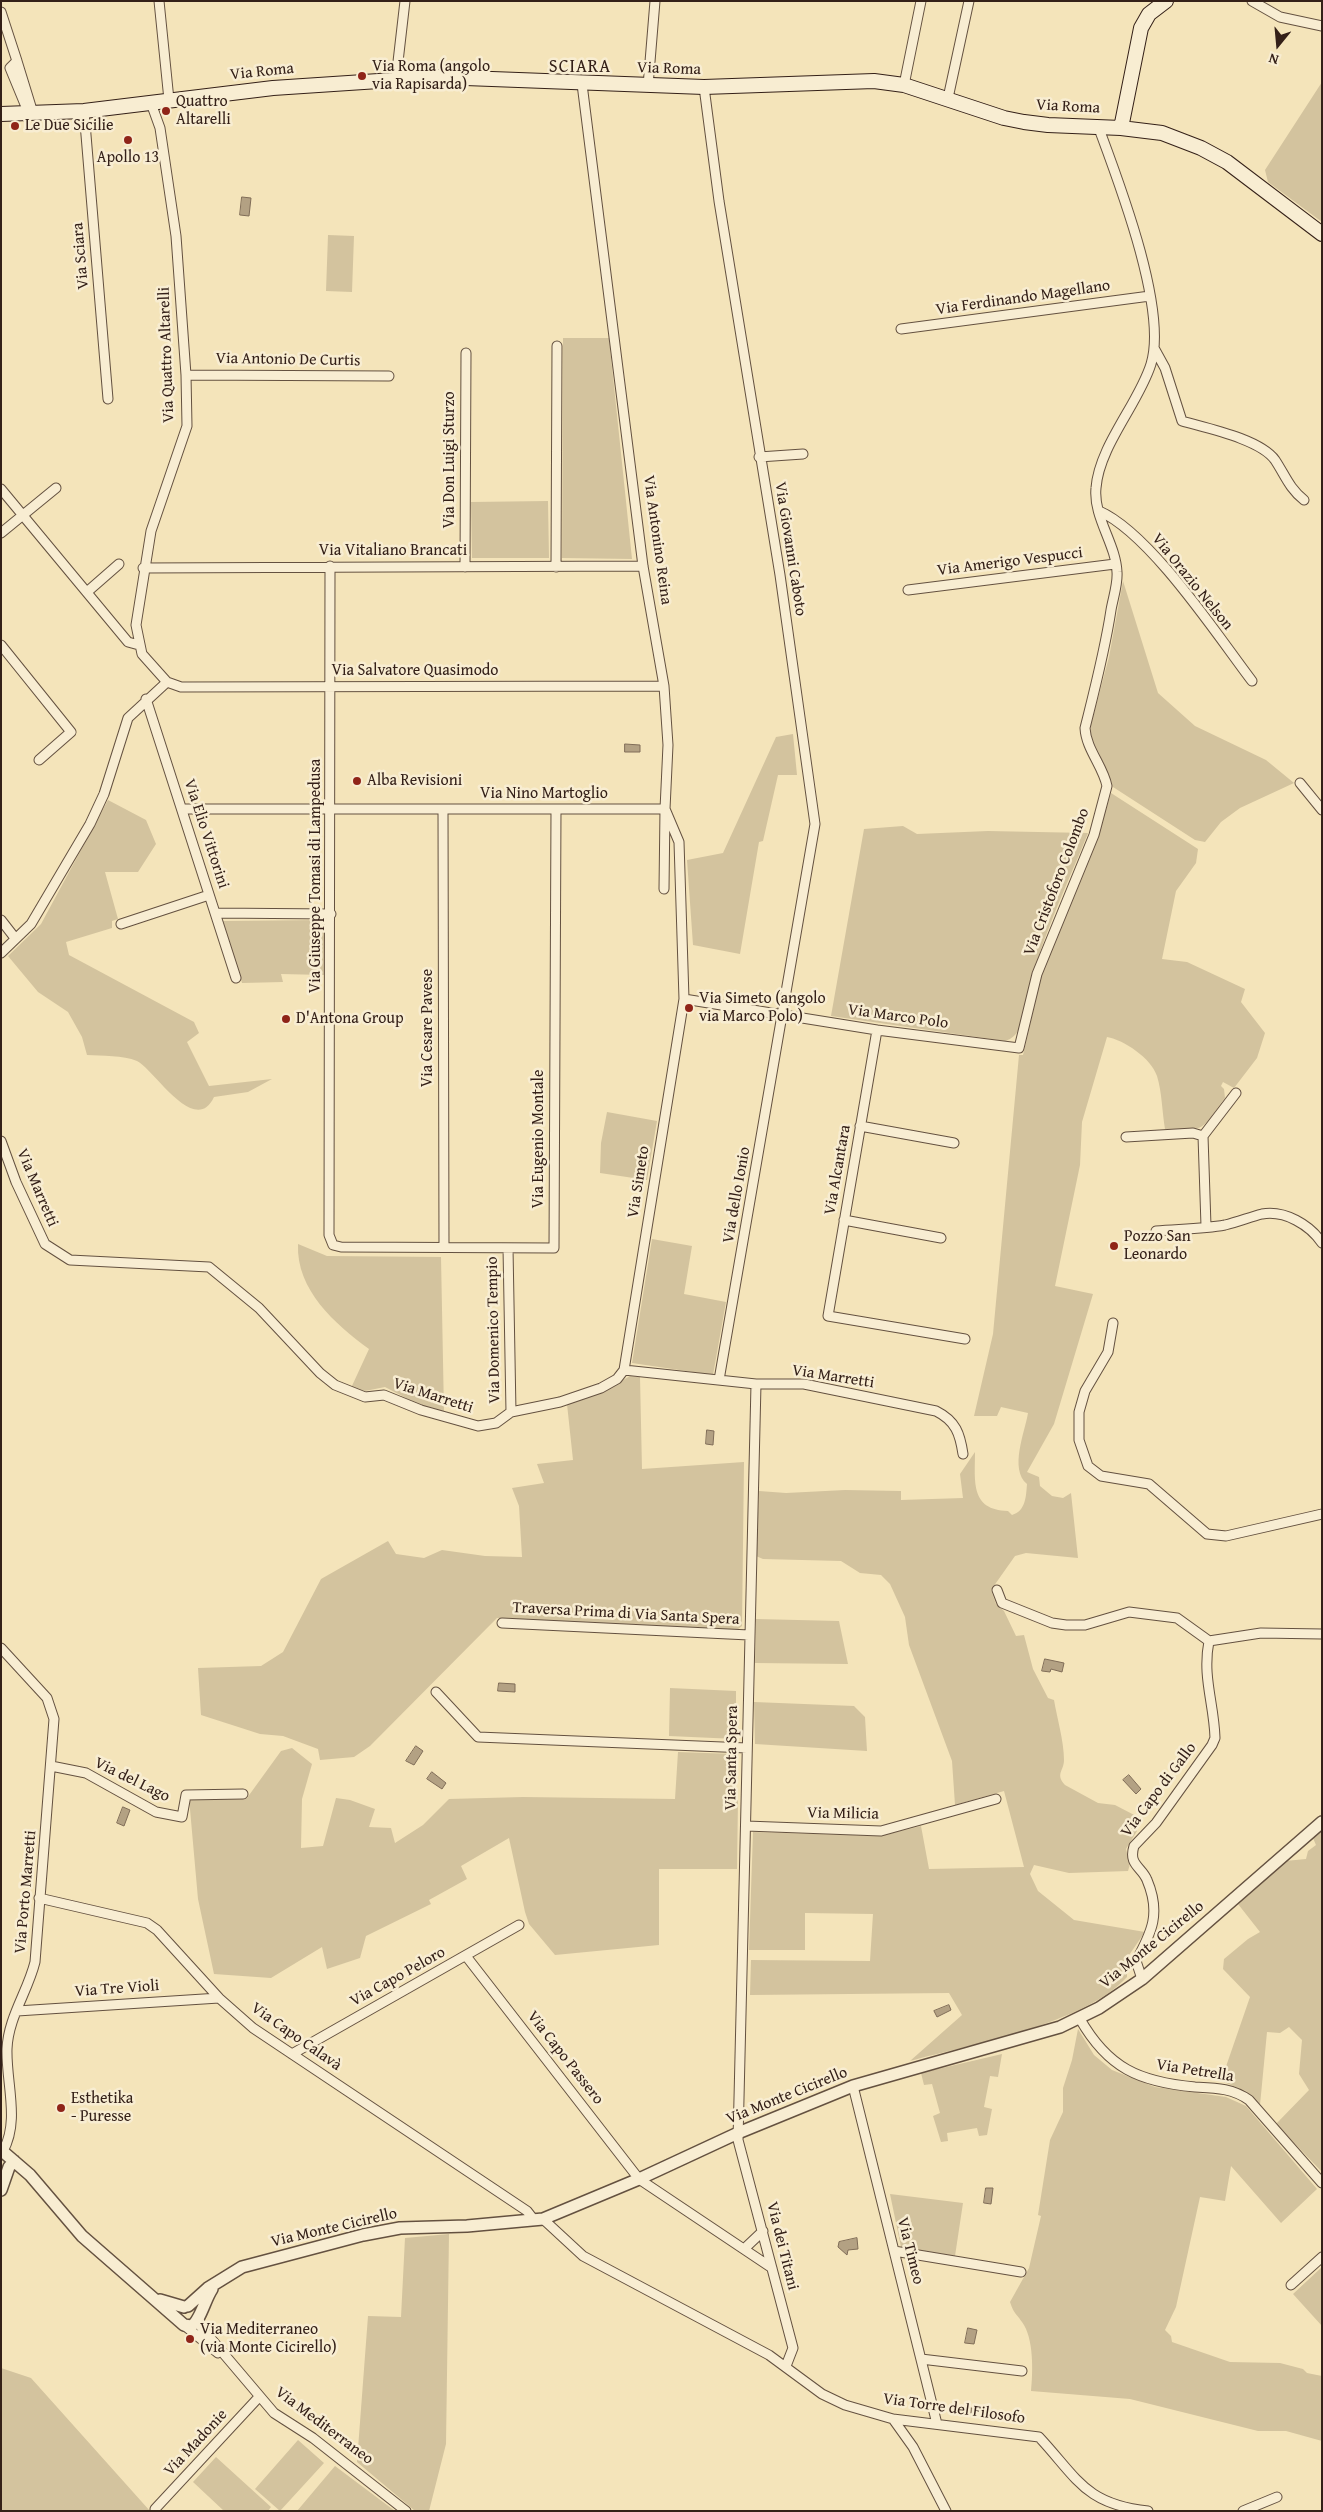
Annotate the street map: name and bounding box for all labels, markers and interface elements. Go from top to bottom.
north arrow [1253,20,1303,70]
text: N [1266,48,1281,70]
district label: SCIARA [548,56,612,78]
place label: Via Roma (angolo via Rapisarda) [372,57,490,95]
street label: Via Roma [637,58,701,80]
street label: Via Roma [229,59,295,85]
marker: Via Roma (angolo via Rapisarda) [356,70,368,82]
place label: Quattro Altarelli [176,92,231,130]
street label: Via Roma [1036,96,1100,118]
marker: Quattro Altarelli [160,105,172,117]
place label: Le Due Sicilie [25,116,114,136]
marker: Le Due Sicilie [9,120,21,132]
marker: Apollo 13 [122,134,134,146]
place label: Apollo 13 [97,148,159,168]
street label: Via Sciara [69,222,93,290]
street label: Via Ferdinando Magellano [935,276,1111,320]
street label: Via Quattro Altarelli [155,287,179,423]
street label: Via Antonio De Curtis [215,349,361,371]
street label: Via Don Luigi Sturzo [440,391,460,529]
street label: Via Antonino Reina [638,474,676,606]
street label: Via Giovanni Caboto [770,481,810,617]
street label: Via Orazio Nelson [1147,530,1237,634]
street label: Via Vitaliano Brancati [319,541,467,561]
street label: Via Amerigo Vespucci [936,544,1084,580]
street label: Via Salvatore Quasimodo [331,661,499,681]
street label: Via Giuseppe Tomasi di Lampedusa [306,759,326,993]
place label: Alba Revisioni [367,771,462,791]
marker: Alba Revisioni [351,775,363,787]
street label: Via Elio Vittorini [179,777,233,891]
street label: Via Nino Martoglio [480,784,608,804]
street label: Via Cristoforo Colombo [1020,806,1094,958]
street label: Via Cesare Pavese [418,969,438,1087]
place label: Via Simeto (angolo via Marco Polo) [699,989,826,1027]
street label: Via Marco Polo [847,1000,949,1034]
marker: Via Simeto (angolo via Marco Polo) [683,1002,695,1014]
place label: D'Antona Group [296,1009,404,1029]
marker: D'Antona Group [280,1013,292,1025]
street label: Via Eugenio Montale [529,1070,549,1208]
street label: Via Alcantara [821,1123,855,1217]
street label: Via Simeto [624,1145,654,1219]
street label: Via dello Ionio [719,1145,755,1245]
street label: Via Marretti [12,1146,62,1230]
place label: Pozzo San Leonardo [1124,1227,1191,1265]
marker: Pozzo San Leonardo [1108,1240,1120,1252]
street label: Via Domenico Tempio [483,1256,505,1404]
street label: Via Marretti [791,1361,875,1393]
street label: Via Marretti [391,1374,475,1418]
street label: Traversa Prima di Via Santa Spera [512,1598,740,1630]
street label: Via Santa Spera [721,1705,743,1811]
street label: Via Capo di Gallo [1117,1739,1201,1841]
street label: Via del Lago [91,1753,173,1807]
street label: Via Milicia [807,1804,879,1824]
street label: Via Porto Marretti [11,1830,41,1954]
street label: Via Monte Cicirello [1096,1897,1208,1993]
street label: Via Capo Peloro [347,1943,449,2011]
street label: Via Tre Violi [74,1976,160,2002]
street label: Via Capo Calavà [247,1999,345,2075]
street label: Via Capo Passero [522,2007,608,2109]
street label: Via Petrella [1155,2055,1235,2087]
street label: Via Monte Cicirello [724,2063,850,2129]
place label: Esthetika - Puresse [71,2089,133,2127]
marker: Esthetika - Puresse [55,2102,67,2114]
street label: Via dei Titani [762,2200,802,2292]
street label: Via Monte Cicirello [269,2204,399,2252]
street label: Via Timeo [892,2216,928,2286]
place label: Via Mediterraneo (via Monte Cicirello) [200,2320,337,2358]
marker: Via Mediterraneo (via Monte Cicirello) [184,2333,196,2345]
street label: Via Mediterraneo [271,2383,377,2469]
street label: Via Torre del Filosofo [882,2390,1026,2428]
street label: Via Madonie [160,2406,232,2480]

